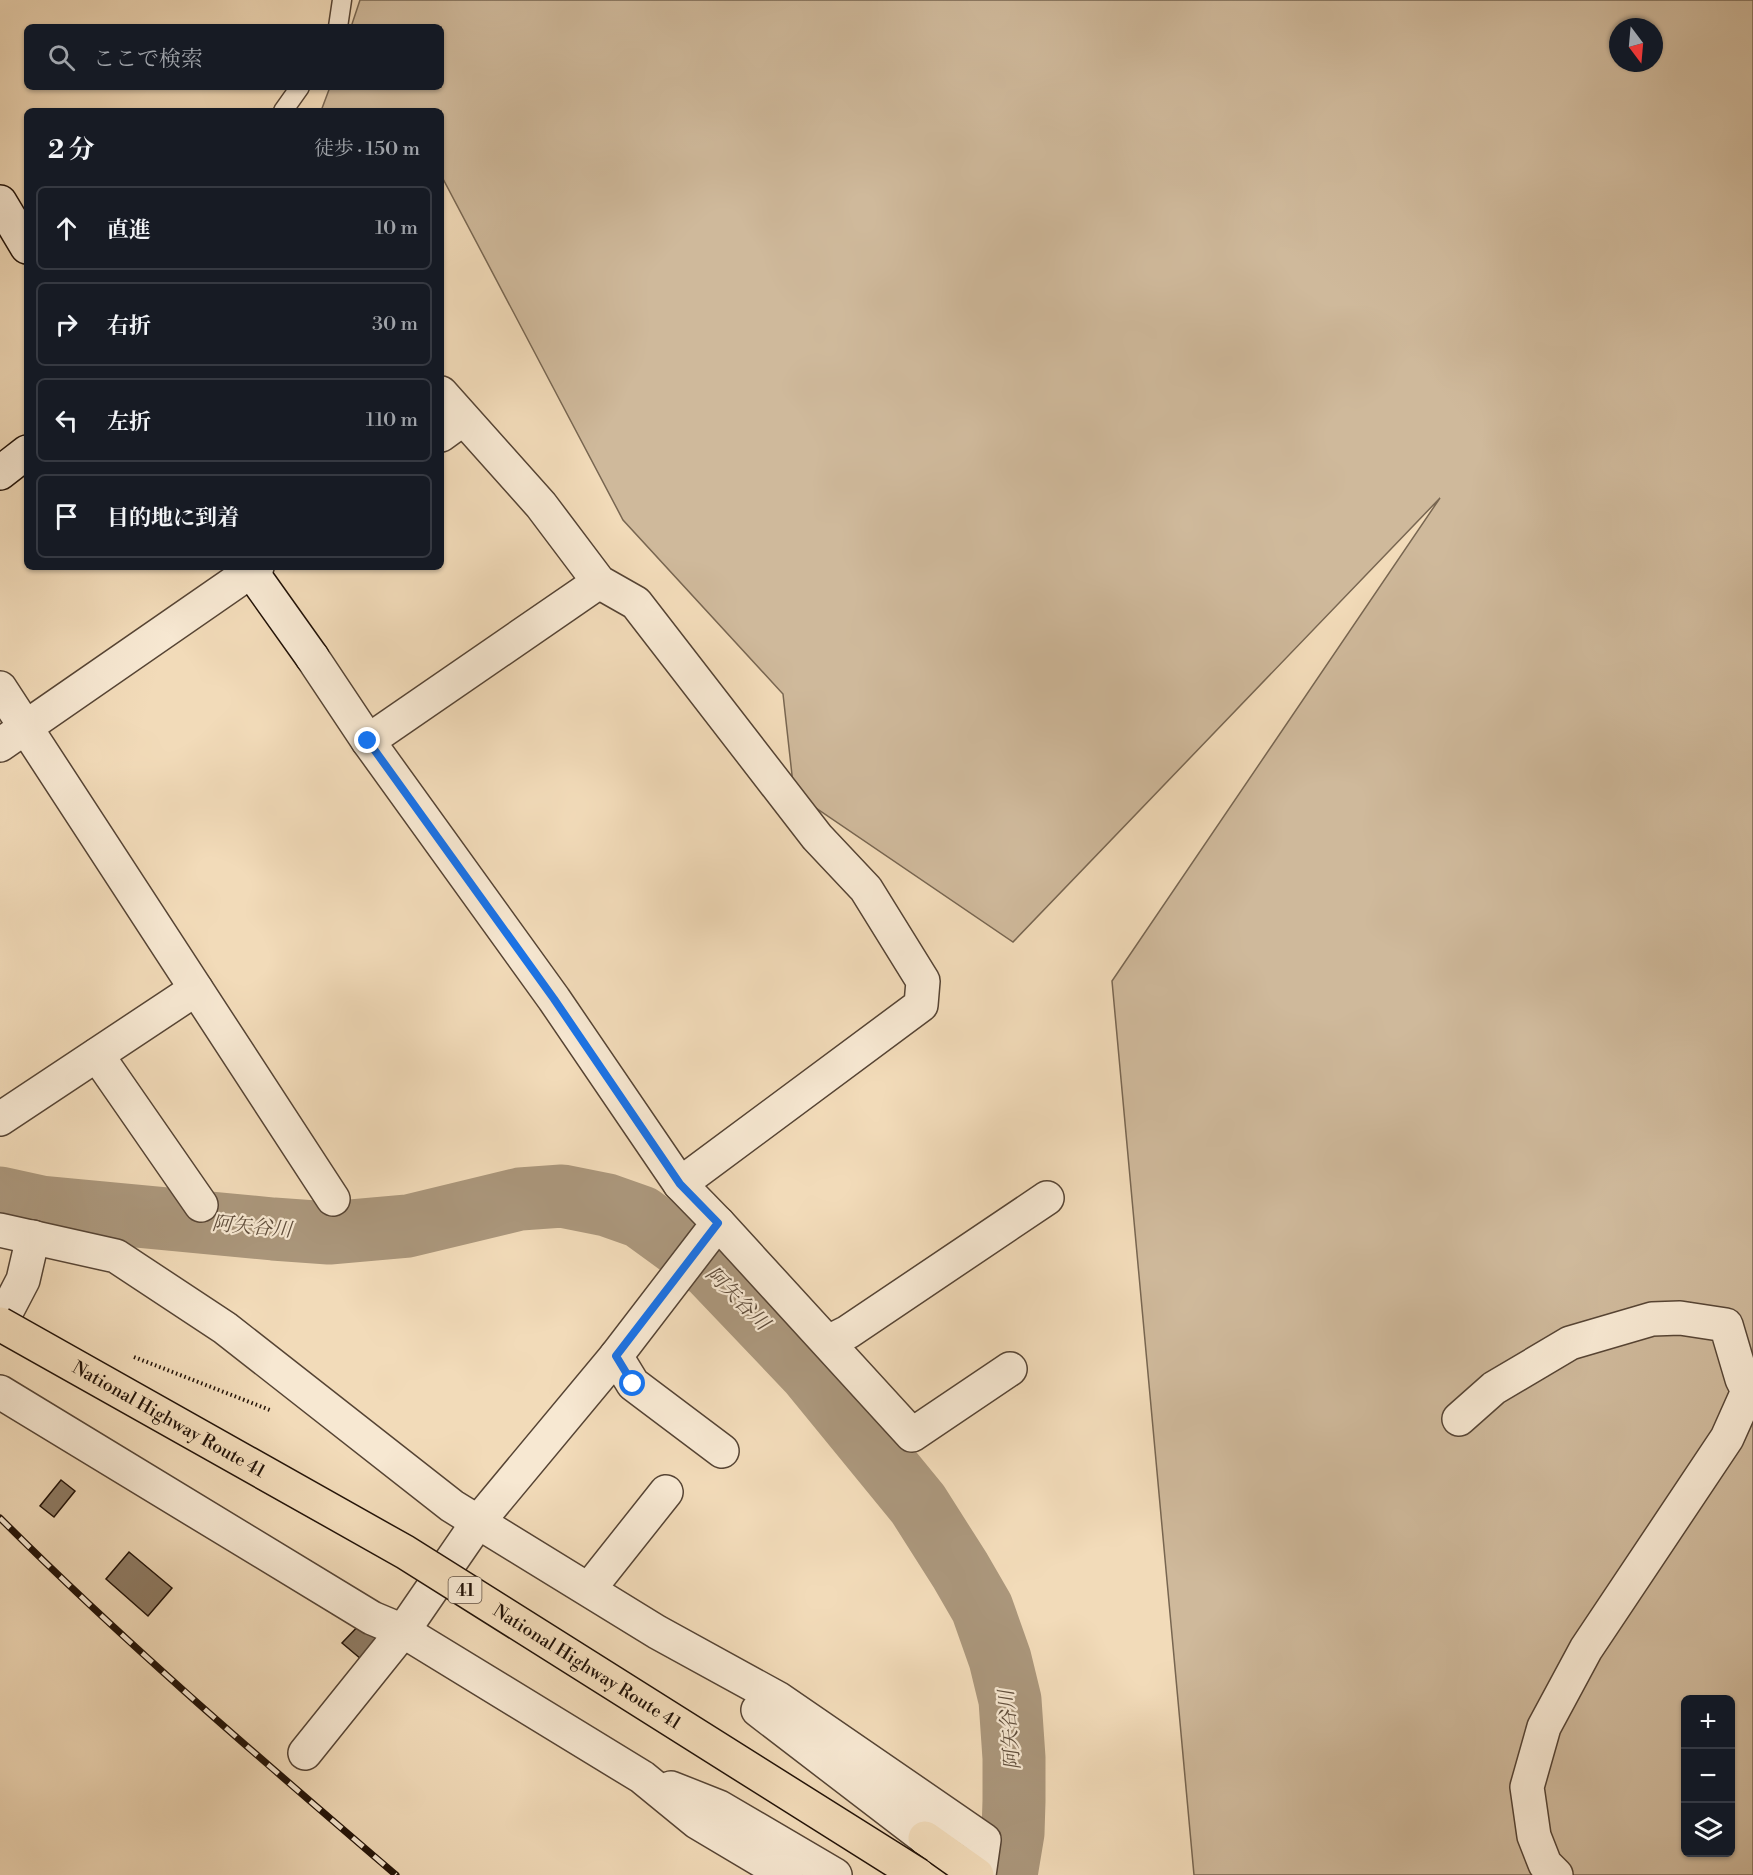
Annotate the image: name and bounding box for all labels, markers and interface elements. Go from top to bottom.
north arrow [1609,18,1663,72]
search box [24,24,444,90]
icon: search [45,41,78,74]
text: ここで検索 [93,46,203,73]
text: 2 分 [48,134,94,166]
text: 徒歩 · 150 m [314,137,420,162]
icon: ahead [50,212,83,245]
text: 10 m [375,216,418,241]
text: 直進 [107,217,151,244]
icon: right [50,308,83,341]
text: 30 m [372,312,418,337]
text: 右折 [107,313,151,340]
icon: left [50,404,83,437]
text: 110 m [366,408,418,433]
text: 左折 [107,409,151,436]
icon: arrive [50,500,83,533]
text: 目的地に到着 [107,505,239,532]
route end [354,727,380,753]
water label: 阿矢谷川 [211,1212,295,1244]
water label: 阿矢谷川 [700,1262,775,1338]
street label: National Highway Route 41 [68,1356,270,1483]
route start [619,1370,645,1396]
road number: 41 [448,1577,482,1603]
street label: National Highway Route 41 [488,1599,685,1735]
water label: 阿矢谷川 [994,1687,1026,1771]
map controls [1681,1695,1735,1857]
button: + [1681,1695,1735,1749]
button: − [1681,1749,1735,1803]
button: layers [1681,1803,1735,1857]

